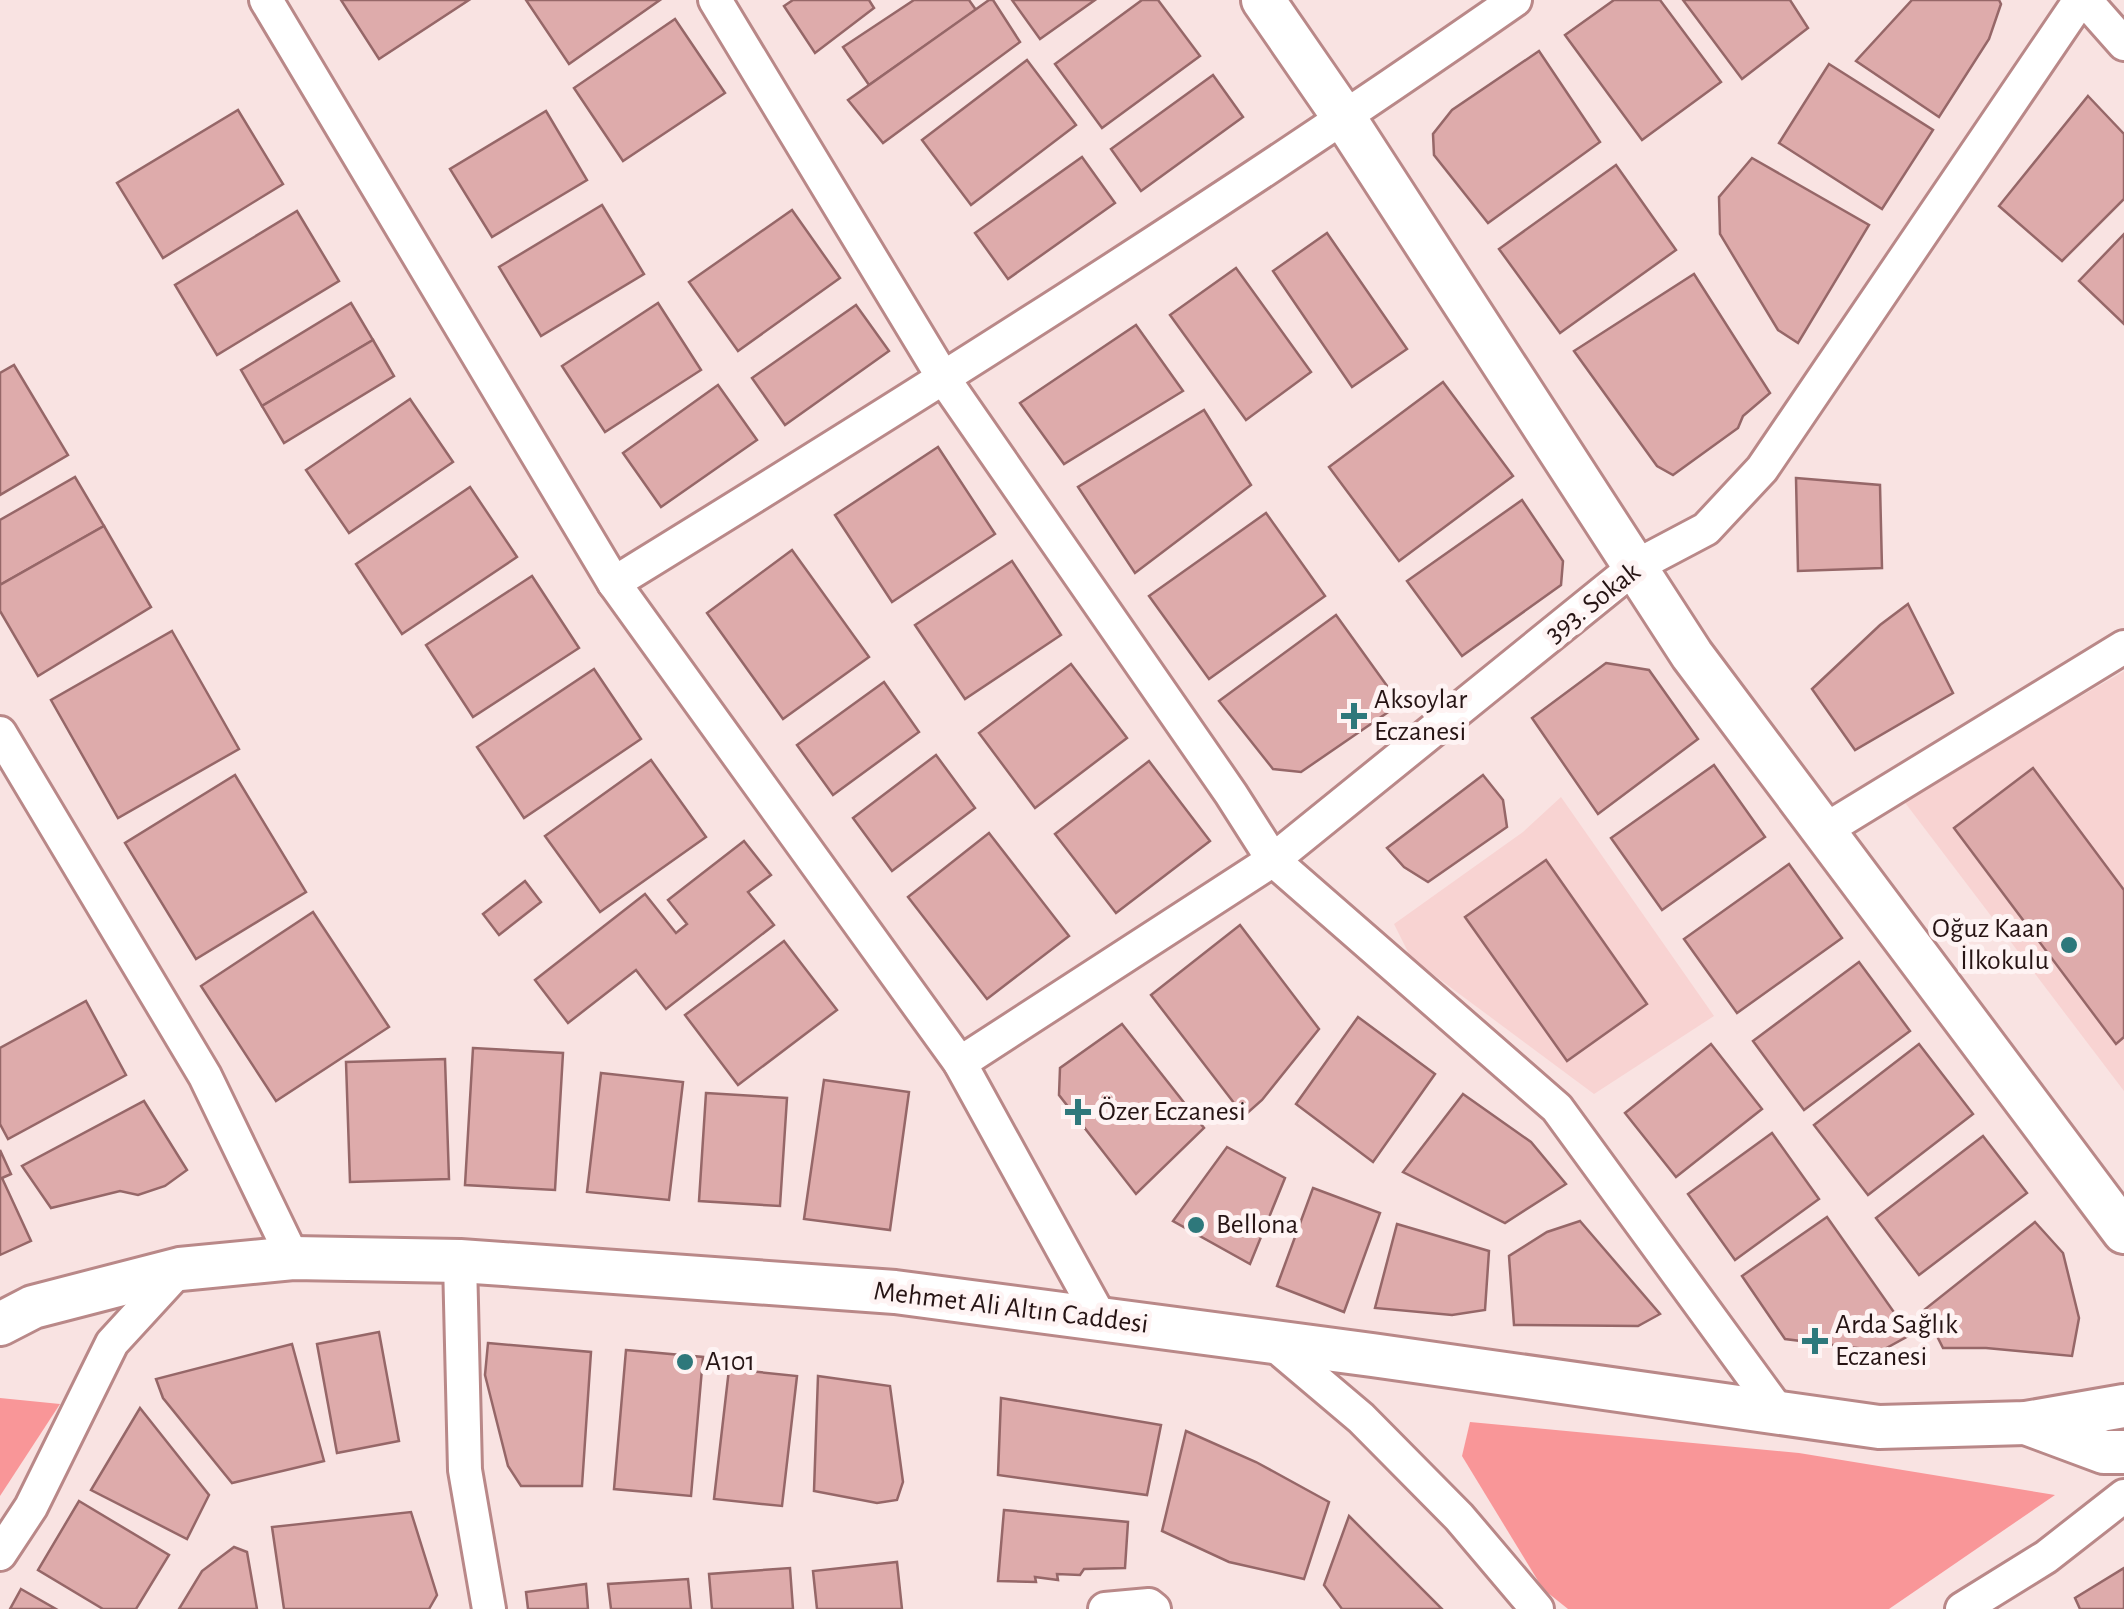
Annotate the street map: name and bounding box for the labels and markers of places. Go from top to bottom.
place label: Aksoylar Eczanesi [1374,686,1467,746]
marker: Aksoylar Eczanesi [1343,705,1365,727]
place label: Oğuz Kaan İlkokulu [1932,915,2049,975]
marker: Oğuz Kaan İlkokulu [2058,934,2080,956]
place label: Özer Eczanesi [1098,1096,1246,1126]
marker: Özer Eczanesi [1067,1101,1089,1123]
place label: Bellona [1216,1211,1298,1239]
marker: Bellona [1185,1214,1207,1236]
place label: Arda Sağlık Eczanesi [1835,1311,1958,1371]
marker: Arda Sağlık Eczanesi [1804,1330,1826,1352]
place label: A101 [705,1348,755,1376]
marker: A101 [674,1351,696,1373]

